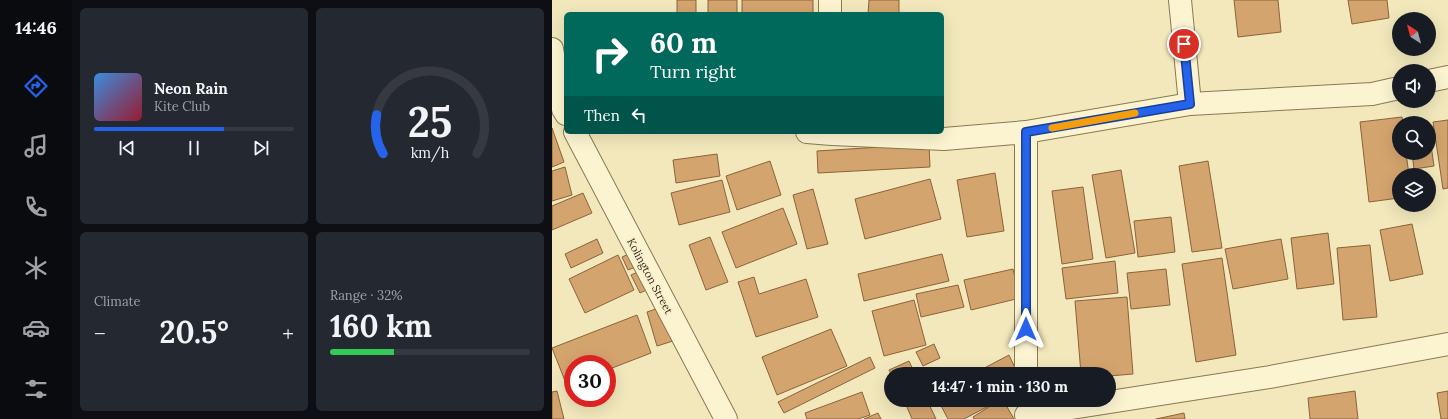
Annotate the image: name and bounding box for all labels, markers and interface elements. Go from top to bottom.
north arrow [1392,12,1436,56]
map controls [1392,12,1436,212]
text: 14:46 [15,16,57,39]
text: 60 m [650,25,717,61]
pin [1167,27,1201,61]
icon: right [584,28,636,80]
icon: arrive [1173,33,1195,55]
text: Turn right [650,60,736,83]
button: sound [1392,64,1436,108]
icon: directions [22,72,50,100]
text: Neon Rain [154,79,228,98]
text: 25 [408,95,452,148]
text: Kite Club [154,98,210,115]
icon: left [628,104,650,126]
text: Then [584,106,620,125]
button: search [1392,116,1436,160]
icon: music [22,132,50,160]
icon: previous [116,137,138,159]
icon: pause [183,137,205,159]
icon: next [250,137,272,159]
text: km/h [411,143,450,162]
button: layers [1392,168,1436,212]
icon: phone [22,193,50,221]
street label: Kolington Street [624,236,676,317]
icon: climate [22,254,50,282]
text: Range · 32% [330,287,403,304]
text: Climate [94,293,141,310]
text: 160 km [330,307,432,345]
position arrow [1005,308,1047,350]
text: 20.5° [159,313,229,351]
icon: car [22,314,50,342]
text: − [94,319,106,347]
text: + [282,319,294,347]
speed limit sign: 30 [564,355,616,407]
icon: filters [22,375,50,403]
text: 14:47 · 1 min · 130 m [932,377,1068,396]

